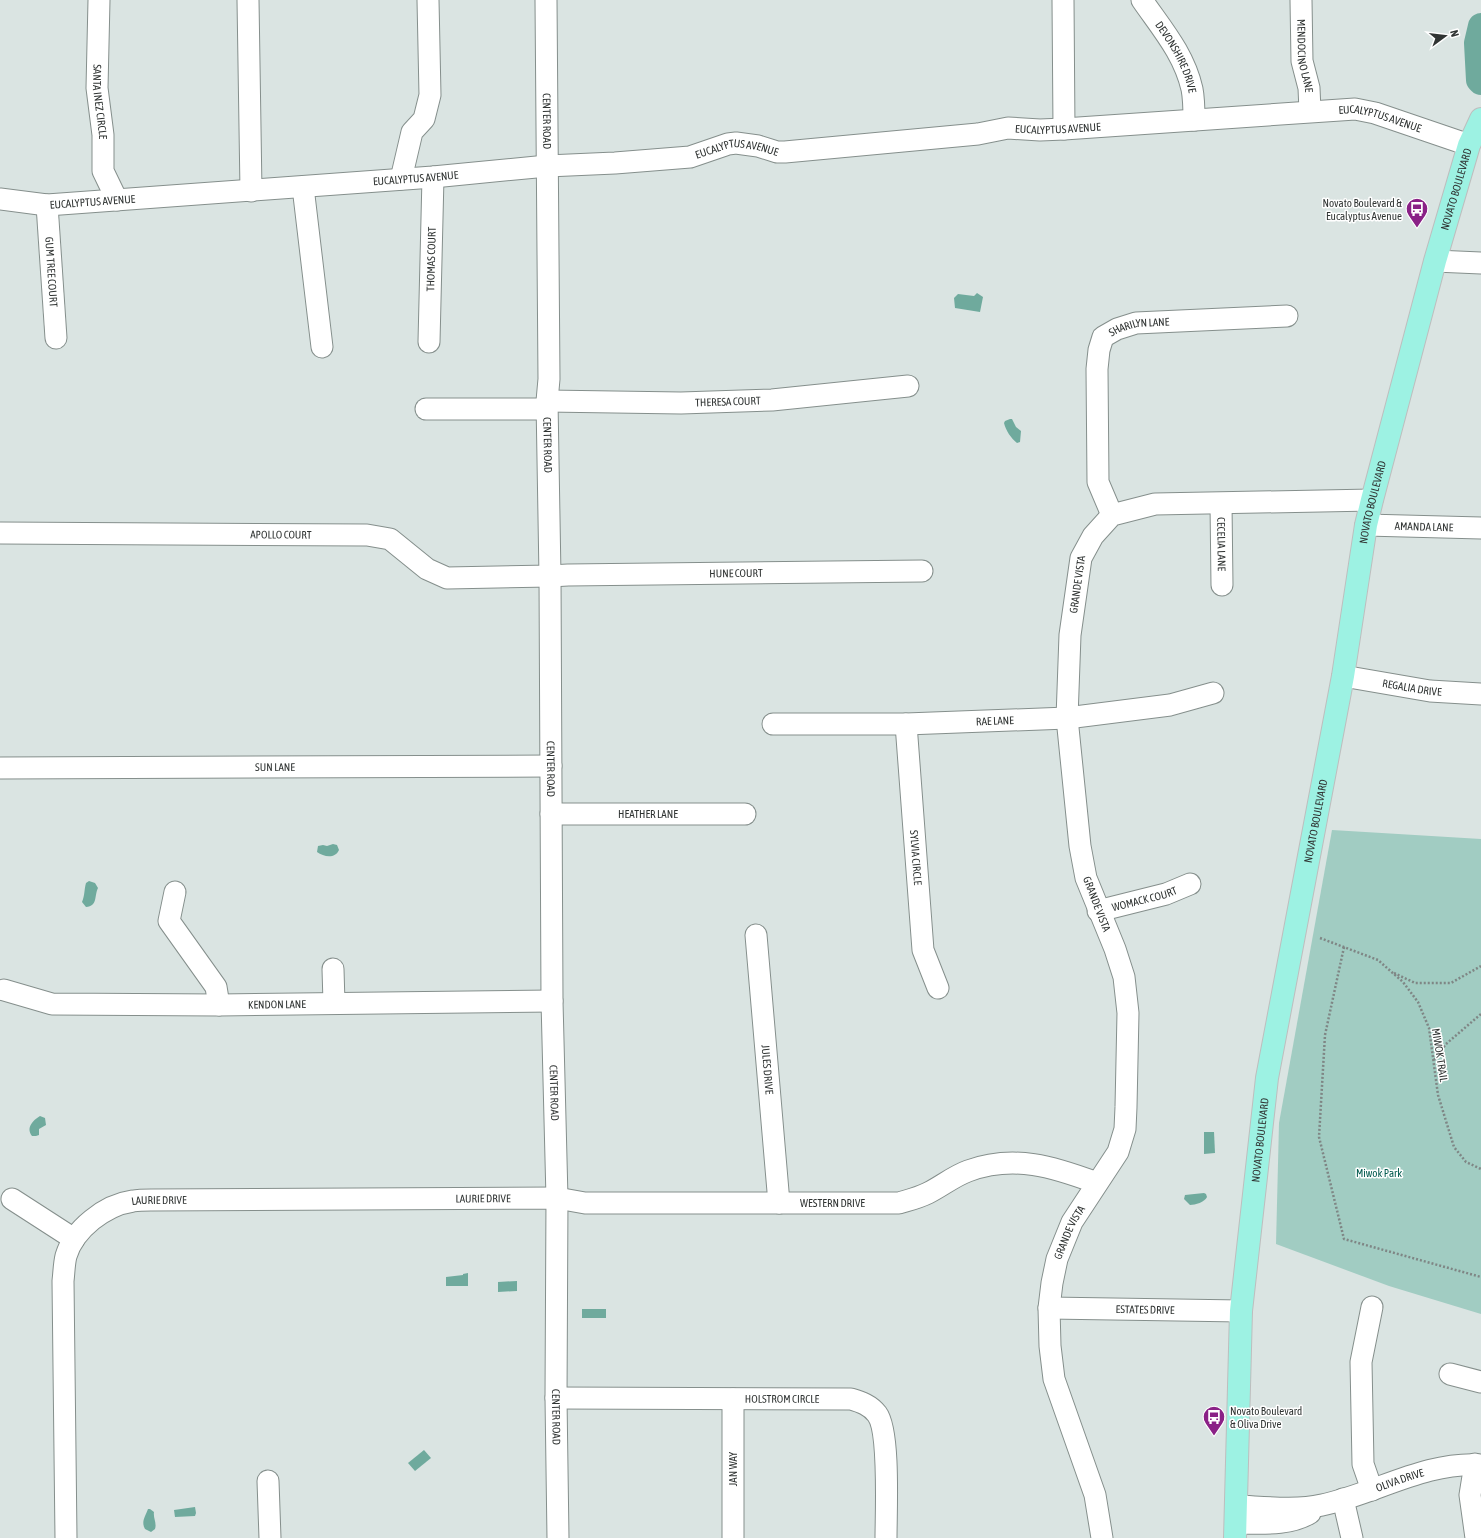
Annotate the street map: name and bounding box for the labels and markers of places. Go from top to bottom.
bus stop icon: Novato Boulevard & Eucalyptus Avenue [1404,196,1430,229]
place label: Novato Boulevard & Eucalyptus Avenue [1323,197,1402,222]
bus stop icon: Novato Boulevard & Oliva Drive [1201,1404,1227,1437]
place label: Novato Boulevard & Oliva Drive [1230,1405,1302,1430]

